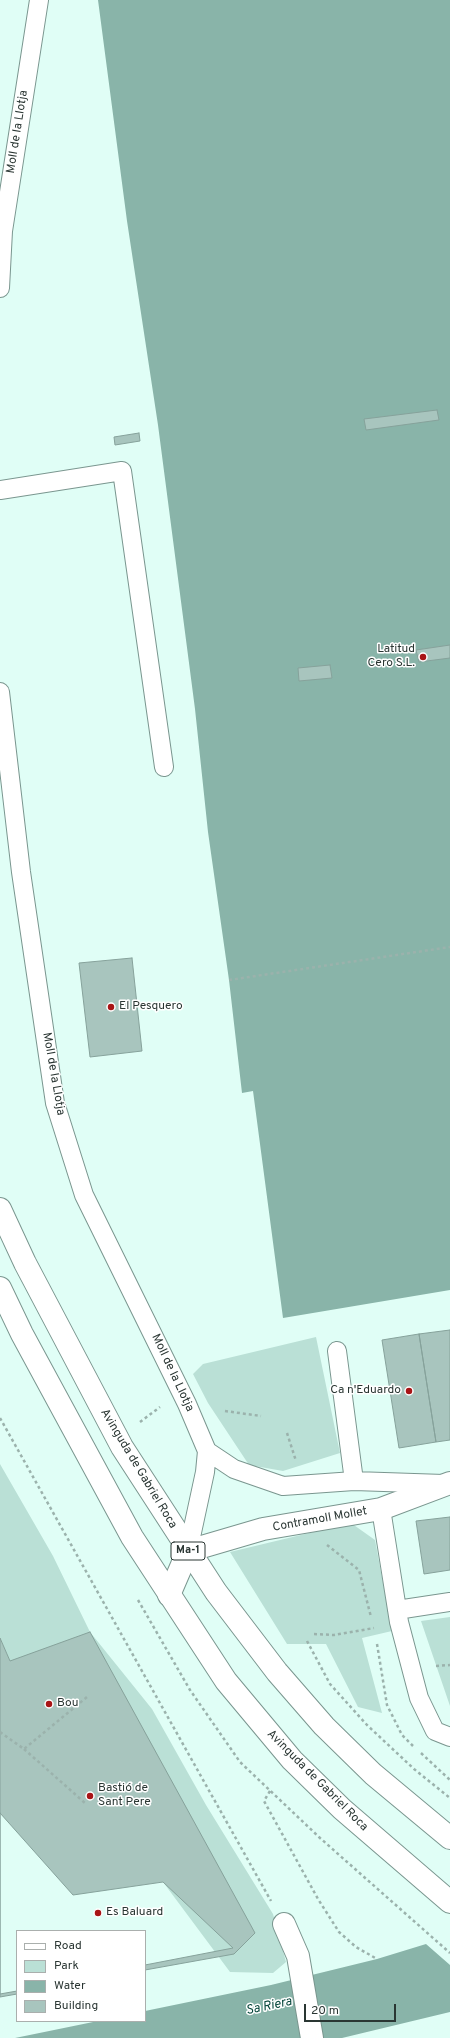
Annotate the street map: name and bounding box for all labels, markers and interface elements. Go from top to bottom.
street label: Moll de la Llotja [4,89,32,175]
place label: Latitud Cero S.L. [368,643,415,671]
marker: Latitud Cero S.L. [418,652,428,662]
place label: El Pesquero [119,1000,183,1014]
marker: El Pesquero [106,1002,116,1012]
street label: Moll de la Llotja [39,1031,67,1117]
street label: Moll de la Llotja [148,1332,196,1414]
place label: Ca n'Eduardo [330,1384,401,1398]
marker: Ca n'Eduardo [404,1386,414,1396]
street label: Avinguda de Gabriel Roca [97,1407,179,1531]
street label: Contramoll Mollet [272,1505,368,1535]
road number: Ma-1 [171,1542,205,1560]
place label: Bou [57,1697,78,1711]
marker: Bou [44,1699,54,1709]
street label: Avinguda de Gabriel Roca [263,1727,371,1835]
place label: Bastió de Sant Pere [98,1782,151,1810]
marker: Bastió de Sant Pere [85,1791,95,1801]
place label: Es Baluard [106,1906,163,1920]
marker: Es Baluard [93,1908,103,1918]
legend [16,1930,146,2022]
text: Road [54,1938,82,1954]
text: Park [54,1958,79,1974]
text: Water [54,1978,86,1994]
water label: Sa Riera [245,1995,293,2019]
scale bar [306,1996,398,2022]
text: Building [54,1998,98,2014]
text: 20 m [311,2003,339,2019]

